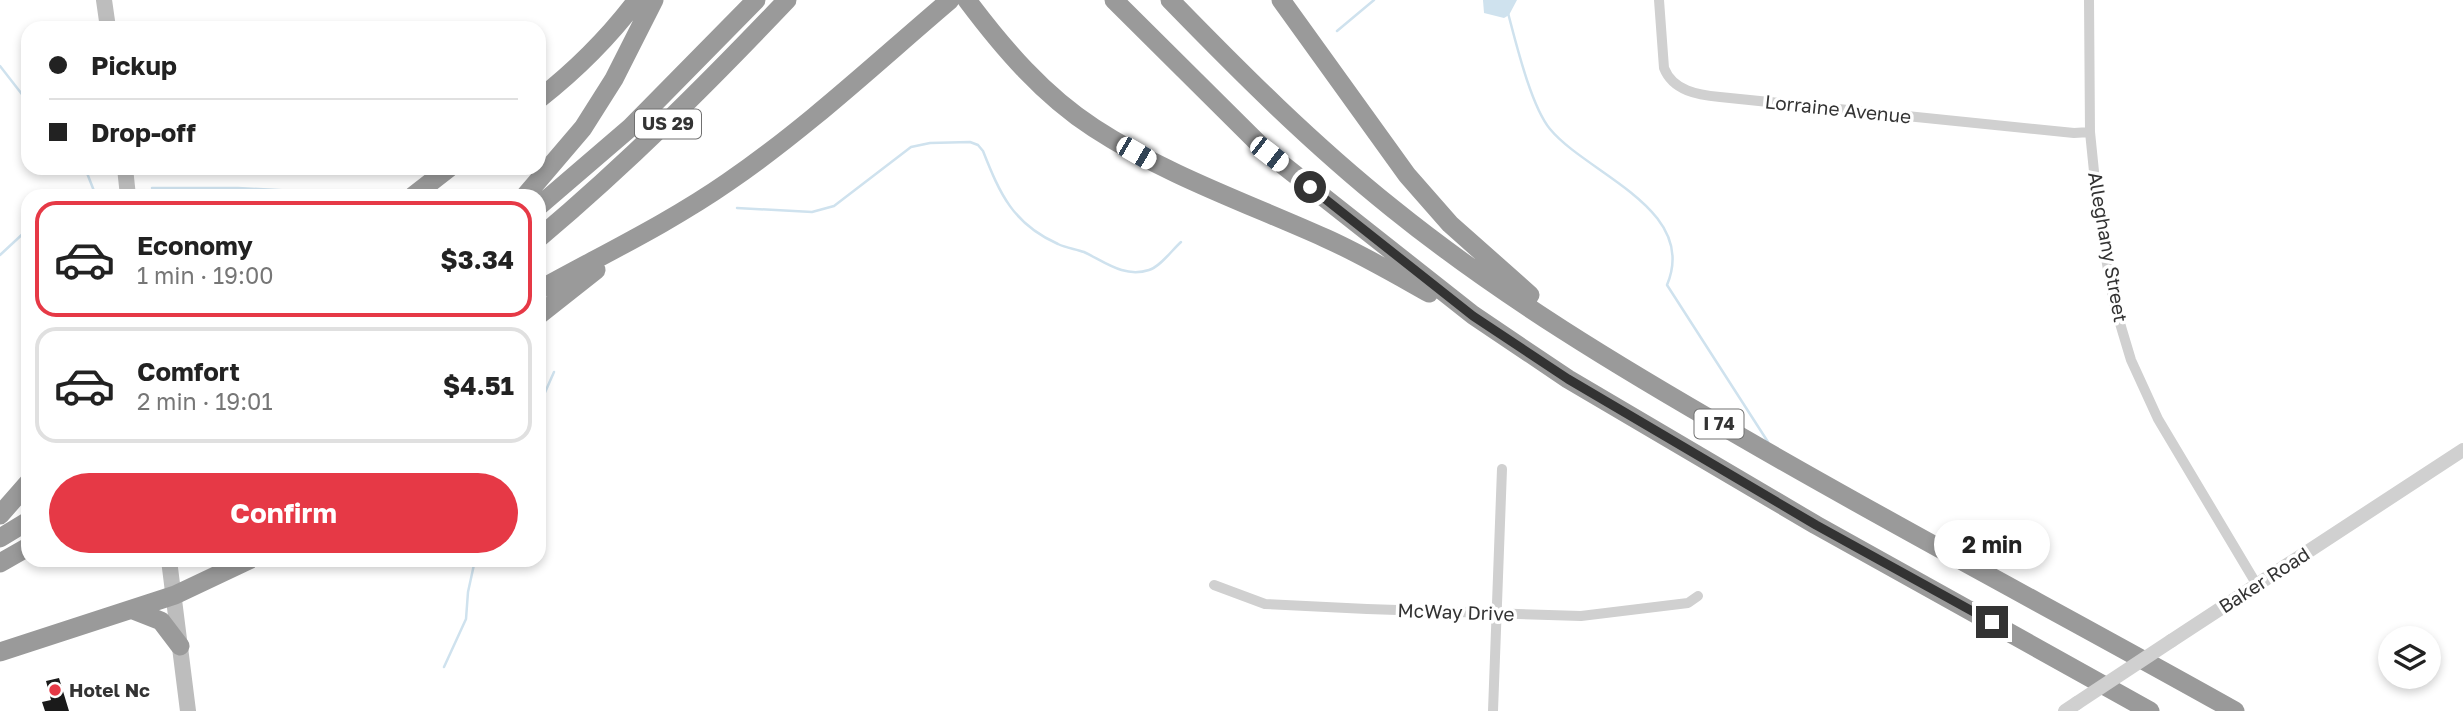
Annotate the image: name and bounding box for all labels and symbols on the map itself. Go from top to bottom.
street label: Lorraine Avenue [1764,89,1912,128]
road number: US 29 [635,110,701,139]
car [1113,133,1160,173]
car [1246,133,1293,175]
street label: Alleghany Street [2084,170,2133,324]
route start [1294,171,1326,203]
road number: I 74 [1694,410,1744,438]
callout: 2 min [1934,520,2050,570]
street label: Baker Road [2214,542,2313,617]
street label: McWay Drive [1397,598,1515,625]
route end [1976,606,2008,638]
place label: Hotel Nc [69,678,150,701]
marker: Hotel Nc [47,682,63,698]

